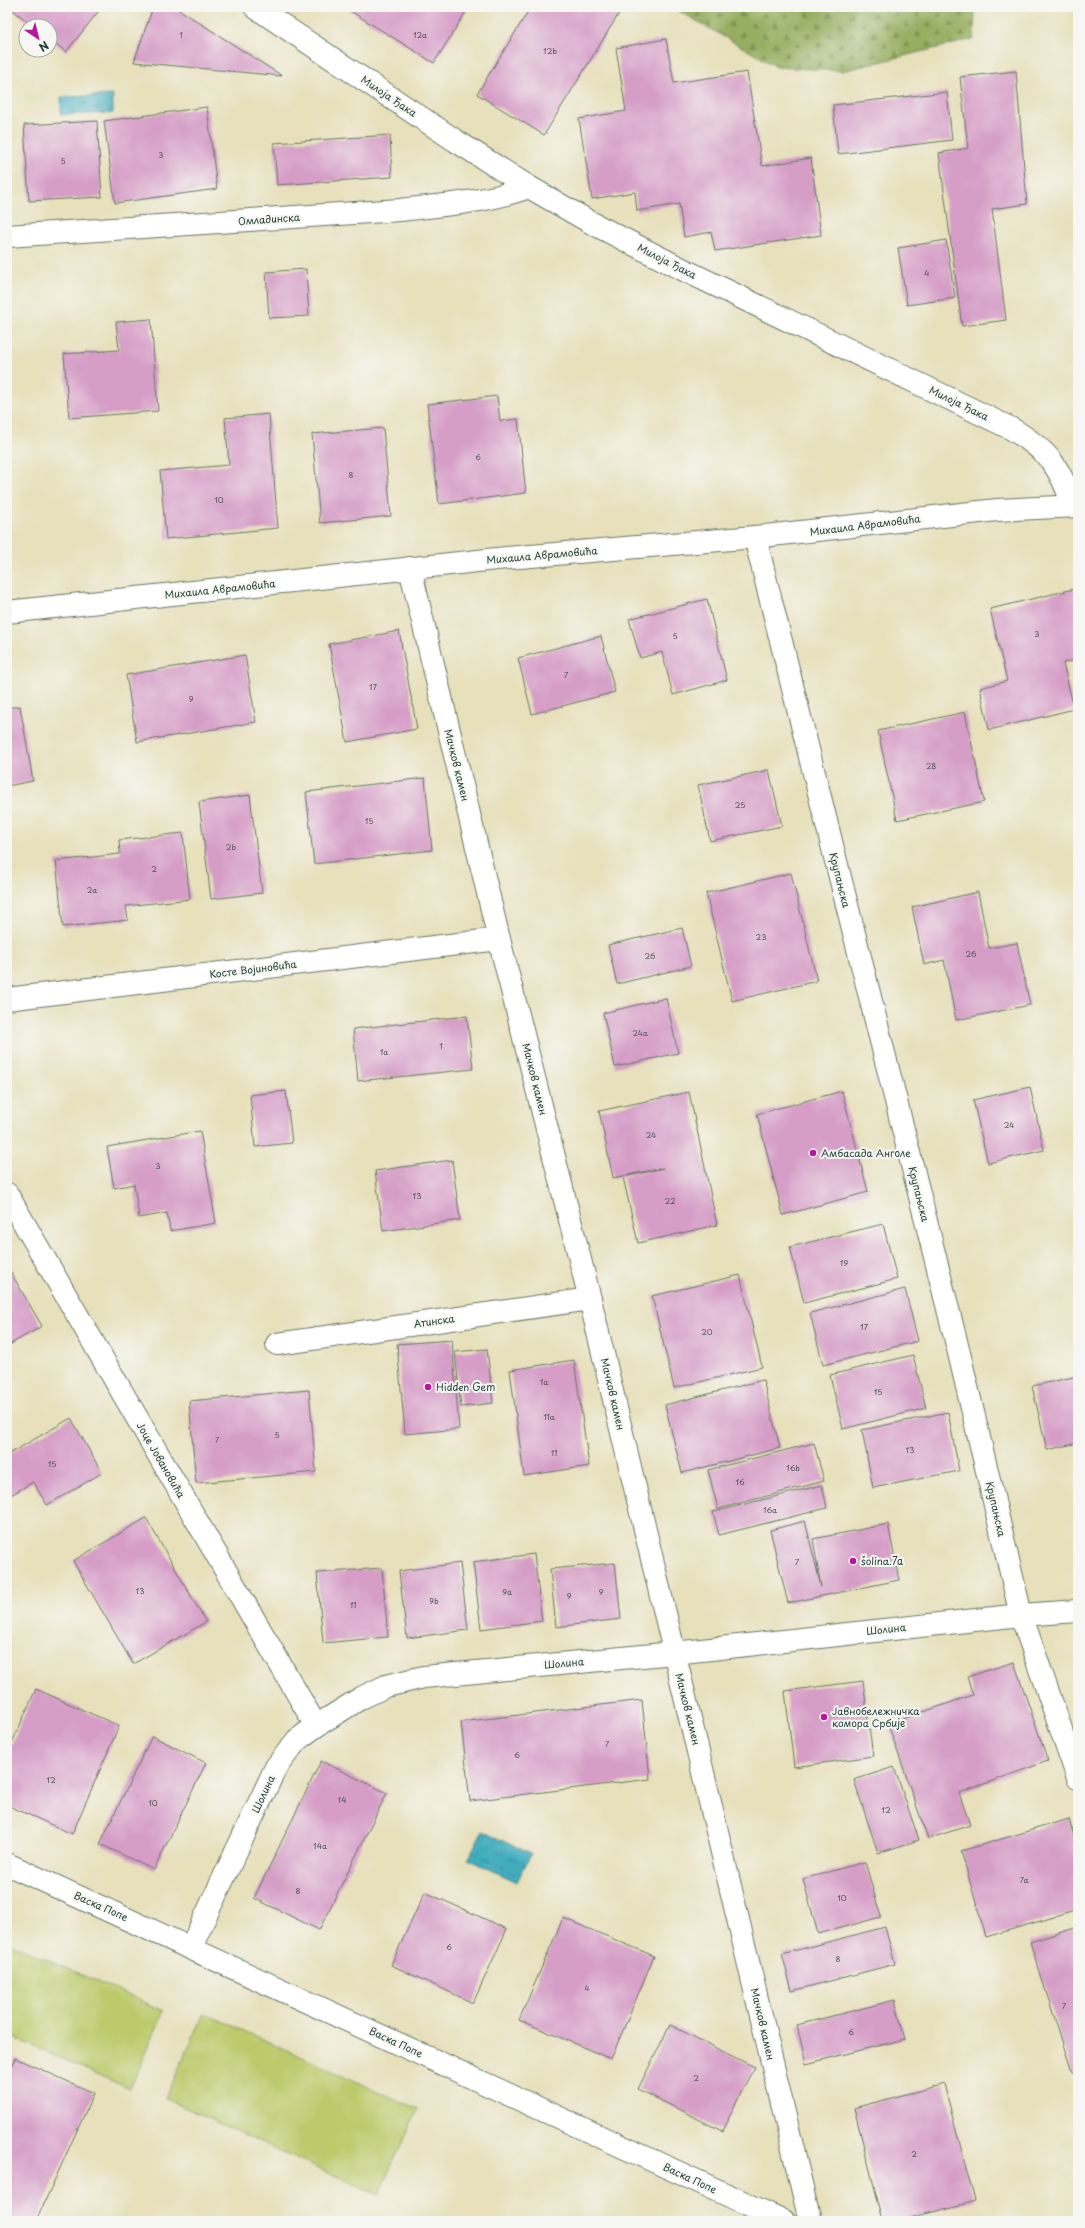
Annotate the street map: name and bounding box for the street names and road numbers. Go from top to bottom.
street label: Милоја Ђака [358,71,421,120]
street label: Омладинска [237,209,301,228]
street label: Милоја Ђака [635,239,700,282]
street label: Милоја Ђака [927,382,992,424]
street label: Михаила Аврамовића [809,510,922,539]
street label: Михаила Аврамовића [486,542,599,567]
street label: Михаила Аврамовића [164,575,277,602]
street label: Мачков камен [441,727,474,802]
street label: Крупањска [825,851,855,910]
street label: Косте Војиновића [208,956,298,981]
street label: Мачков камен [519,1041,552,1116]
street label: Крупањска [904,1165,934,1224]
street label: Атинска [412,1310,456,1331]
street label: Мачков камен [598,1356,629,1431]
street label: Јоце Јовановића [134,1419,190,1501]
street label: Крупањска [982,1480,1010,1539]
street label: Шолина [865,1619,907,1638]
street label: Шолина [543,1653,585,1672]
street label: Мачков камен [672,1671,705,1746]
street label: Шолина [247,1772,278,1815]
street label: Васка Попе [72,1887,131,1924]
street label: Мачков камен [748,1986,779,2061]
street label: Васка Попе [367,2023,426,2061]
street label: Васка Попе [661,2159,720,2197]

